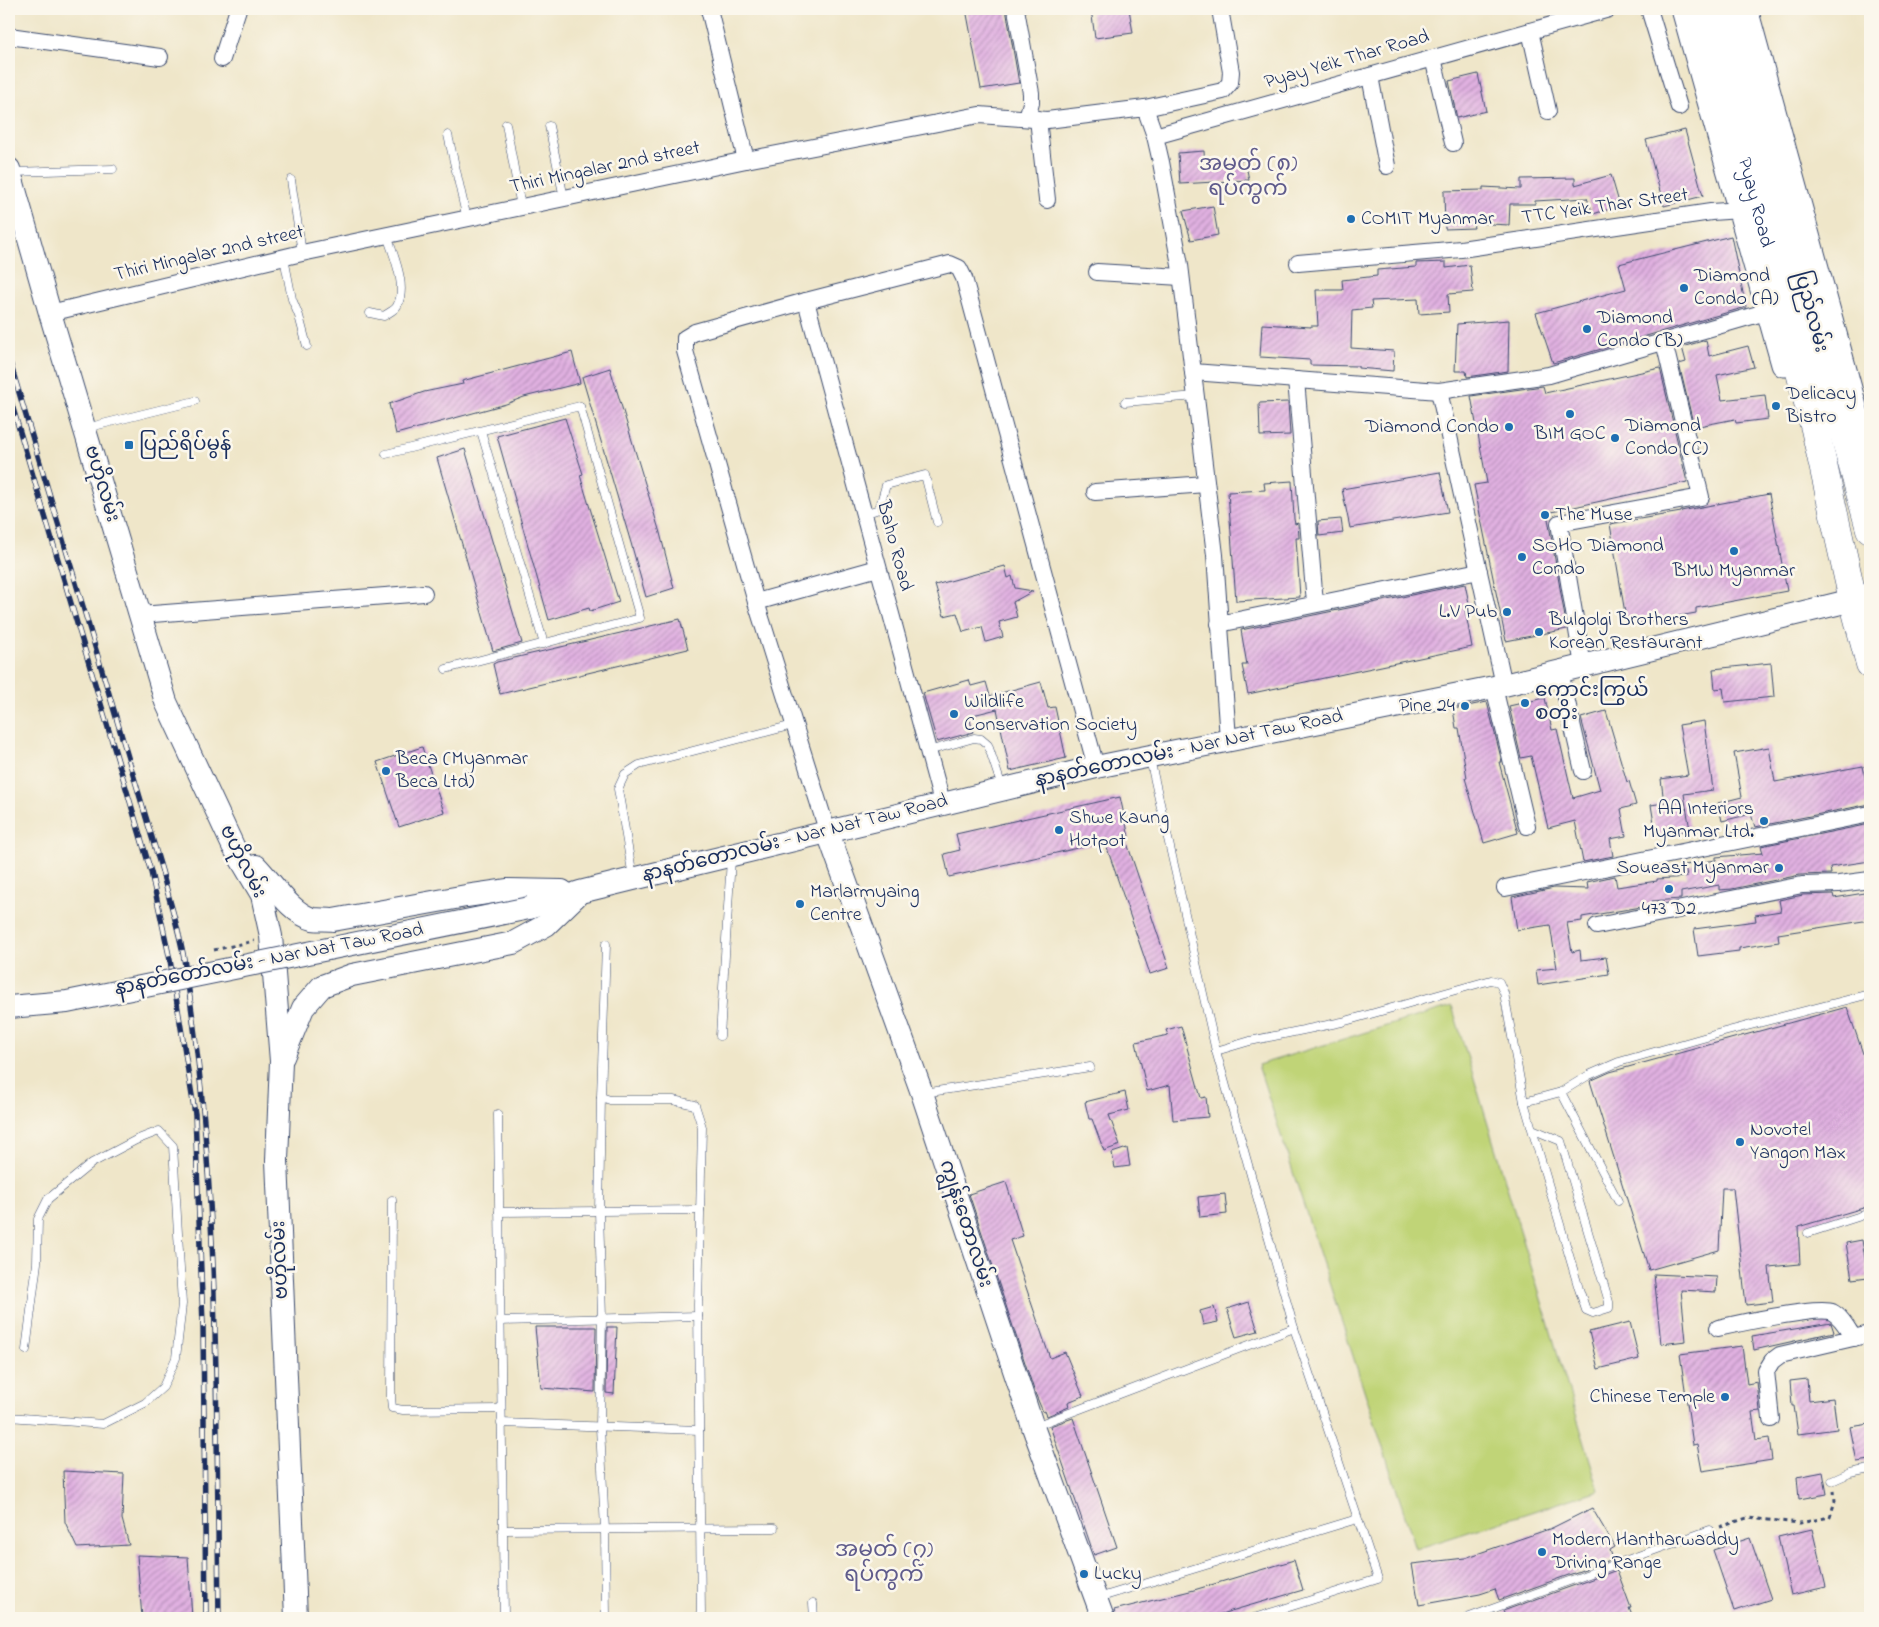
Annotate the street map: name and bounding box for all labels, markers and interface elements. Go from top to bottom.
street label: Pyay Yeik Thar Road [1261,23,1433,97]
street label: Thiri Mingalar 2nd street [507,134,703,203]
district label: အမှတ် (၈) ရပ်ကွက် [1199,147,1297,206]
street label: Pyay Road [1729,154,1781,251]
street label: TTC Yeik Thar Street [1520,181,1690,233]
place label: COMIT Myanmar [1361,205,1495,234]
marker: COMIT Myanmar [1345,213,1357,225]
street label: Thiri Mingalar 2nd street [111,218,307,291]
place label: Diamond Condo (A) [1693,262,1779,314]
street label: ပြည်လမ်း [1785,268,1837,356]
marker: Diamond Condo (A) [1678,282,1690,294]
place label: Diamond Condo (B) [1596,304,1683,356]
marker: Diamond Condo (B) [1581,323,1593,335]
place label: Delicacy Bistro [1785,380,1856,432]
marker: Delicacy Bistro [1770,400,1782,412]
marker: BIM GOC [1564,408,1576,420]
place label: Diamond Condo (C) [1624,412,1708,464]
place label: Diamond Condo [1364,413,1499,442]
place label: BIM GOC [1533,420,1606,449]
marker: Diamond Condo [1503,421,1515,433]
place label: ပြည်ရိပ်မွန် [139,429,232,460]
marker: Diamond Condo (C) [1609,432,1621,444]
marker: ပြည်ရိပ်မွန် [123,439,135,451]
street label: ဗဟိုလမ်း [76,441,128,526]
street label: Baho Road [868,497,920,595]
place label: The Muse [1555,501,1633,530]
marker: The Muse [1539,509,1551,521]
place label: SOHO Diamond Condo [1532,532,1664,584]
marker: BMW Myanmar [1728,545,1740,557]
marker: SOHO Diamond Condo [1516,551,1528,563]
place label: BMW Myanmar [1672,557,1796,586]
place label: L.V Pub [1439,598,1497,627]
marker: L.V Pub [1501,606,1513,618]
place label: Bulgolgi Brothers Korean Restaurant [1548,606,1703,658]
marker: Bulgolgi Brothers Korean Restaurant [1533,626,1545,638]
place label: ကောင်းကြွယ် စတိုး [1535,675,1648,729]
place label: Wildlife Conservation Society [964,688,1137,740]
place label: Pine 24 [1399,692,1455,721]
marker: ကောင်းကြွယ် စတိုး [1519,697,1531,709]
street label: နာနတ်တောလမ်း - Nar Nat Taw Road [1032,700,1346,796]
marker: Pine 24 [1459,700,1471,712]
marker: Wildlife Conservation Society [948,708,960,720]
place label: Beca (Myanmar Beca Ltd) [395,745,529,797]
marker: Beca (Myanmar Beca Ltd) [380,765,392,777]
street label: နာနတ်တောလမ်း - Nar Nat Taw Road [639,785,951,891]
place label: AA Interiors Myanmar Ltd. [1643,795,1754,847]
place label: Shwe Kaung Hotpot [1069,804,1169,856]
marker: AA Interiors Myanmar Ltd. [1758,815,1770,827]
street label: ဗဟိုလမ်း [211,819,275,904]
marker: Shwe Kaung Hotpot [1053,824,1065,836]
place label: Soueast Myanmar [1616,854,1770,883]
marker: Soueast Myanmar [1773,862,1785,874]
place label: Marlarmyaing Centre [810,878,919,930]
marker: 473 D2 [1663,883,1675,895]
place label: 473 D2 [1642,895,1696,924]
marker: Marlarmyaing Centre [794,898,806,910]
street label: နာနတ်တော်လမ်း - Nar Nat Taw Road [112,914,426,1004]
place label: Novotel Yangon Max [1750,1116,1846,1169]
marker: Novotel Yangon Max [1734,1136,1746,1148]
street label: ကျွန်းတောလမ်း [930,1156,1001,1292]
street label: ဗဟိုလမ်း [263,1220,297,1300]
place label: Chinese Temple [1589,1383,1715,1412]
marker: Chinese Temple [1719,1391,1731,1403]
place label: Modern Hantharwaddy Driving Range [1551,1526,1739,1579]
district label: အမှတ် (၇) ရပ်ကွက် [835,1533,933,1592]
marker: Modern Hantharwaddy Driving Range [1536,1546,1548,1558]
place label: Lucky [1094,1560,1142,1589]
marker: Lucky [1078,1568,1090,1580]

